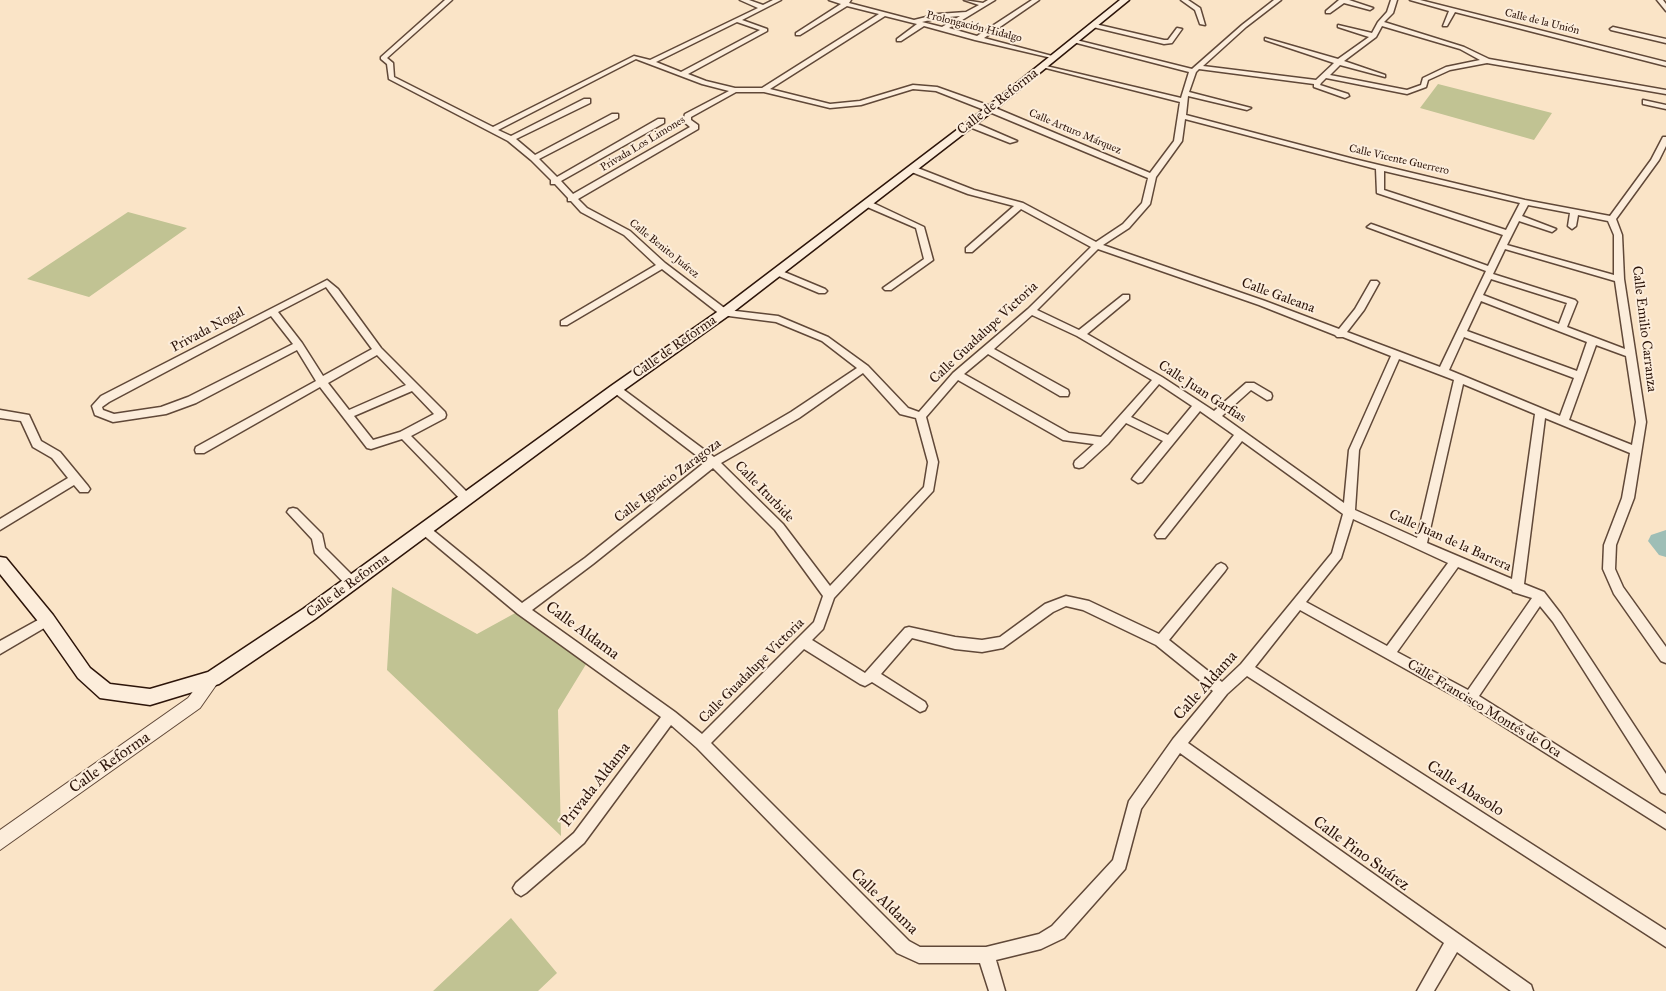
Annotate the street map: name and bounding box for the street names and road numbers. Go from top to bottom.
street label: Calle de la Unión [1503,6,1581,38]
street label: Prolongación Hidalgo [925,9,1023,45]
street label: Calle de Reforma [954,65,1042,139]
street label: Calle Arturo Márquez [1027,107,1123,157]
street label: Privada Los Limones [598,114,688,174]
street label: Calle Vicente Guerrero [1348,142,1450,178]
street label: Calle Benito Juárez [626,217,702,281]
street label: Calle Emilio Carranza [1628,265,1660,393]
street label: Calle Galeana [1239,275,1317,317]
street label: Calle Guadalupe Victoria [926,278,1042,388]
street label: Privada Nogal [169,304,247,356]
street label: Calle de Reforma [630,312,720,382]
street label: Calle Juan Garfias [1155,357,1249,427]
street label: Calle Ignacio Zaragoza [611,435,725,527]
street label: Calle Iturbide [731,458,797,526]
street label: Calle Juan de la Barrera [1386,506,1514,576]
street label: Calle de Reforma [303,550,393,622]
street label: Calle Aldama [541,598,623,664]
street label: Calle Guadalupe Victoria [696,615,808,727]
street label: Calle Aldama [1170,647,1242,725]
street label: Calle Francisco Montés de Oca [1404,656,1564,762]
street label: Calle Reforma [66,728,154,798]
street label: Privada Aldama [557,739,635,831]
street label: Calle Abasolo [1423,757,1507,821]
street label: Calle Pino Suárez [1309,813,1413,895]
street label: Calle Aldama [846,865,922,939]

